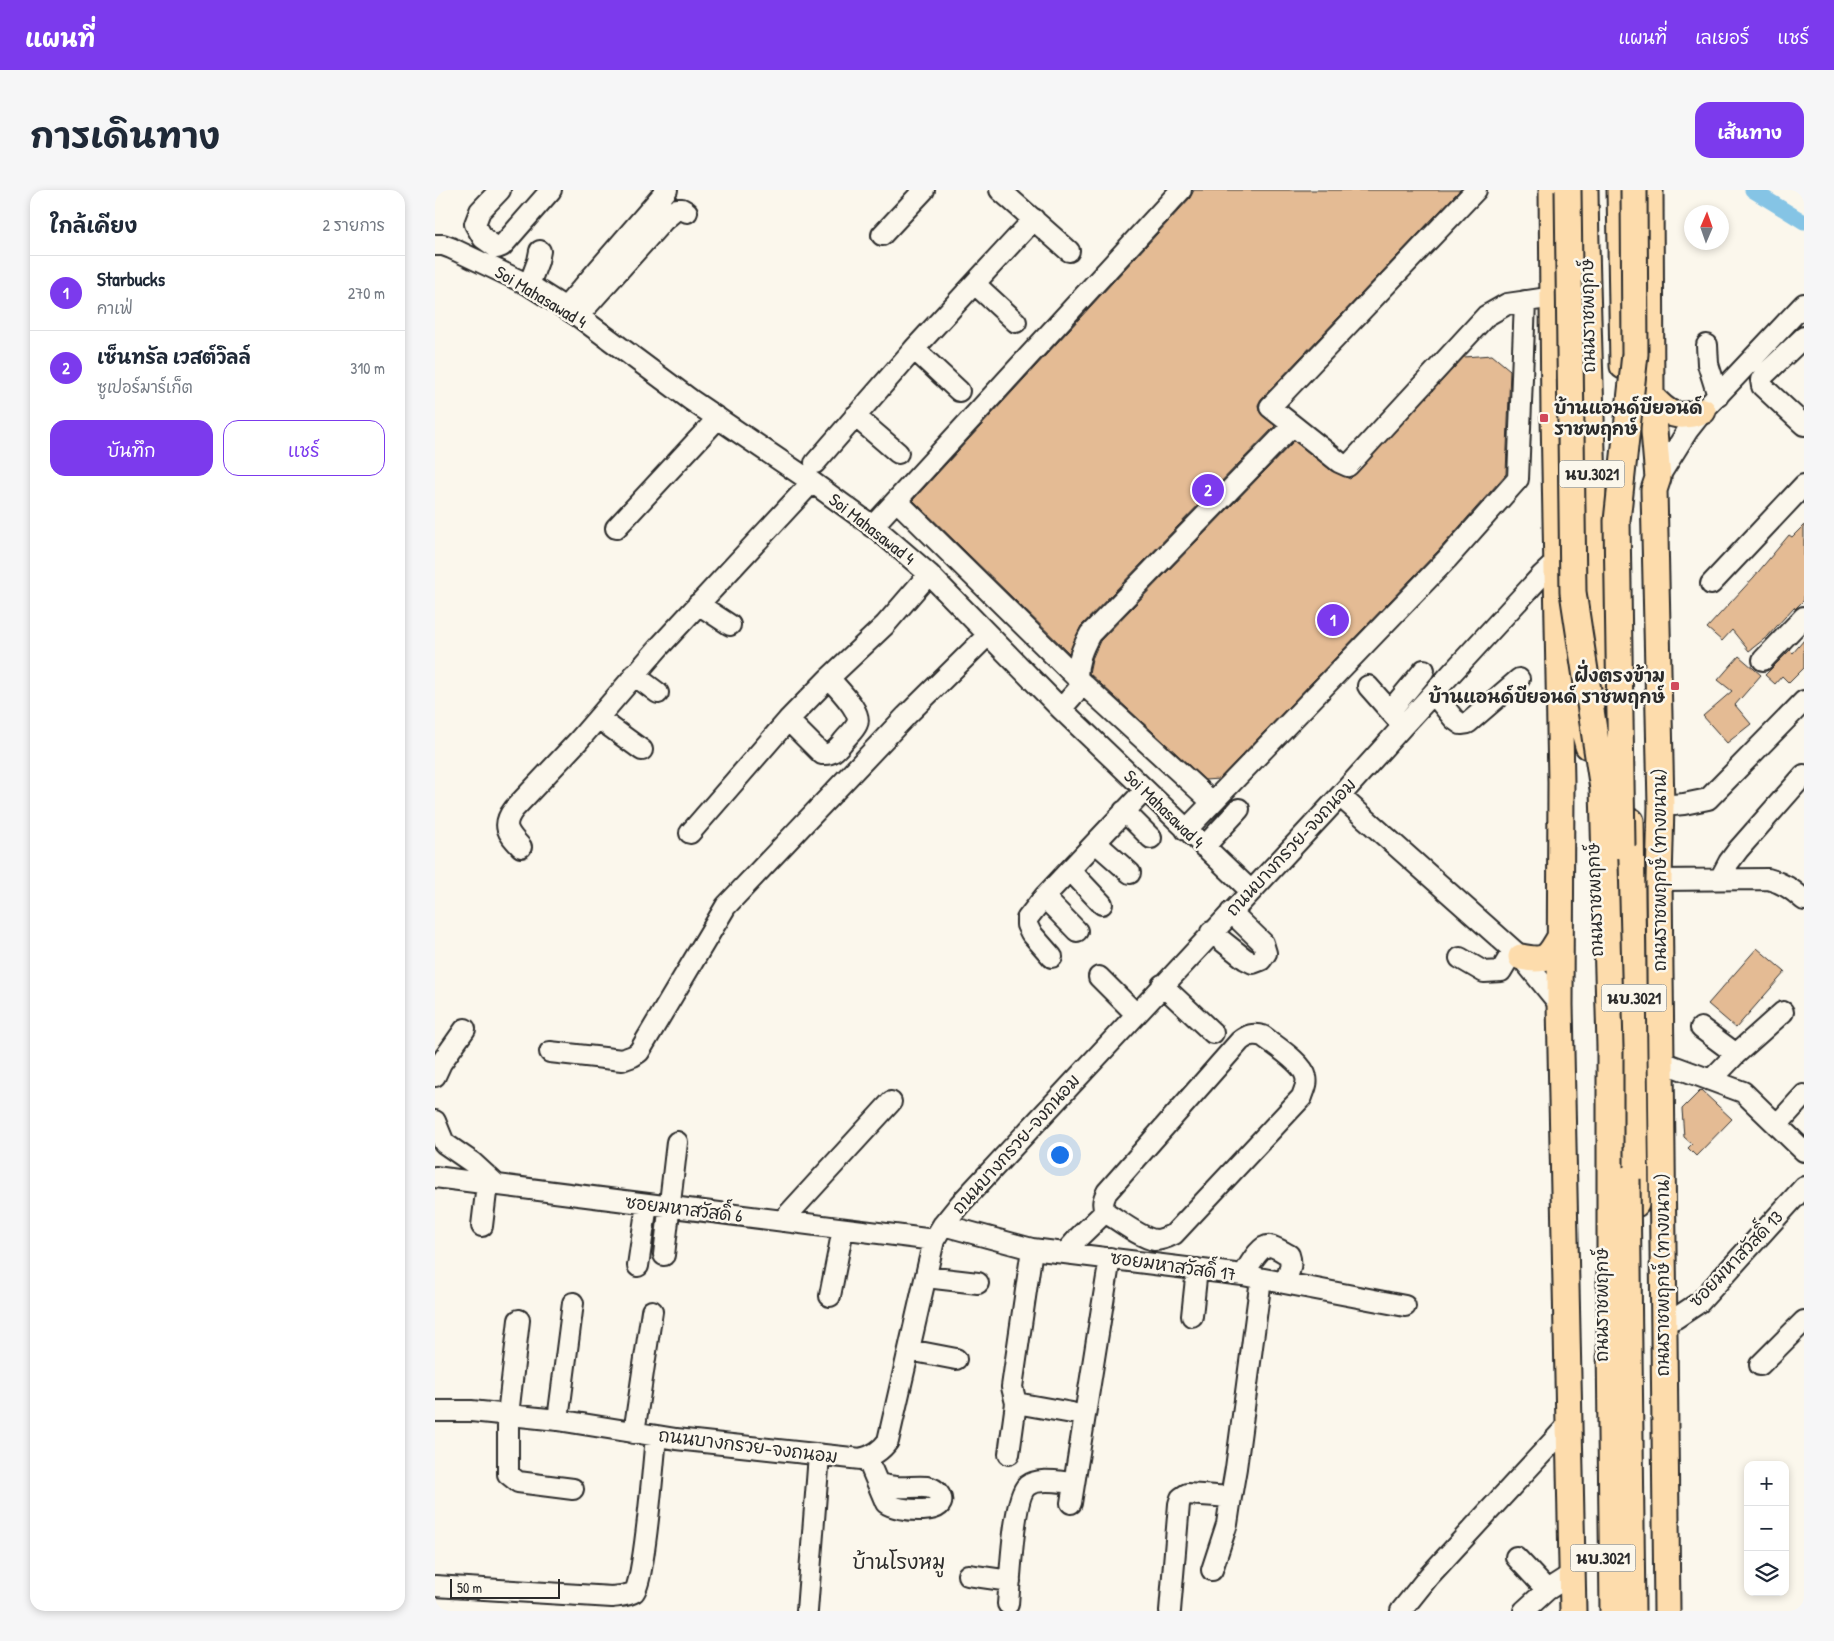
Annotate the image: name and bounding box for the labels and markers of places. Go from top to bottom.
place label: บ้านแอนด์บียอนด์ ราชพฤกษ์ [1554,395,1703,441]
marker: บ้านแอนด์บียอนด์ ราชพฤกษ์ [1538,412,1550,424]
pin: 2 [1192,471,1224,509]
pin: 1 [1317,601,1349,639]
place label: ฝั่งตรงข้าม บ้านแอนด์บียอนด์ ราชพฤกษ์ [1429,659,1665,709]
marker: ฝั่งตรงข้าม บ้านแอนด์บียอนด์ ราชพฤกษ์ [1669,680,1681,692]

